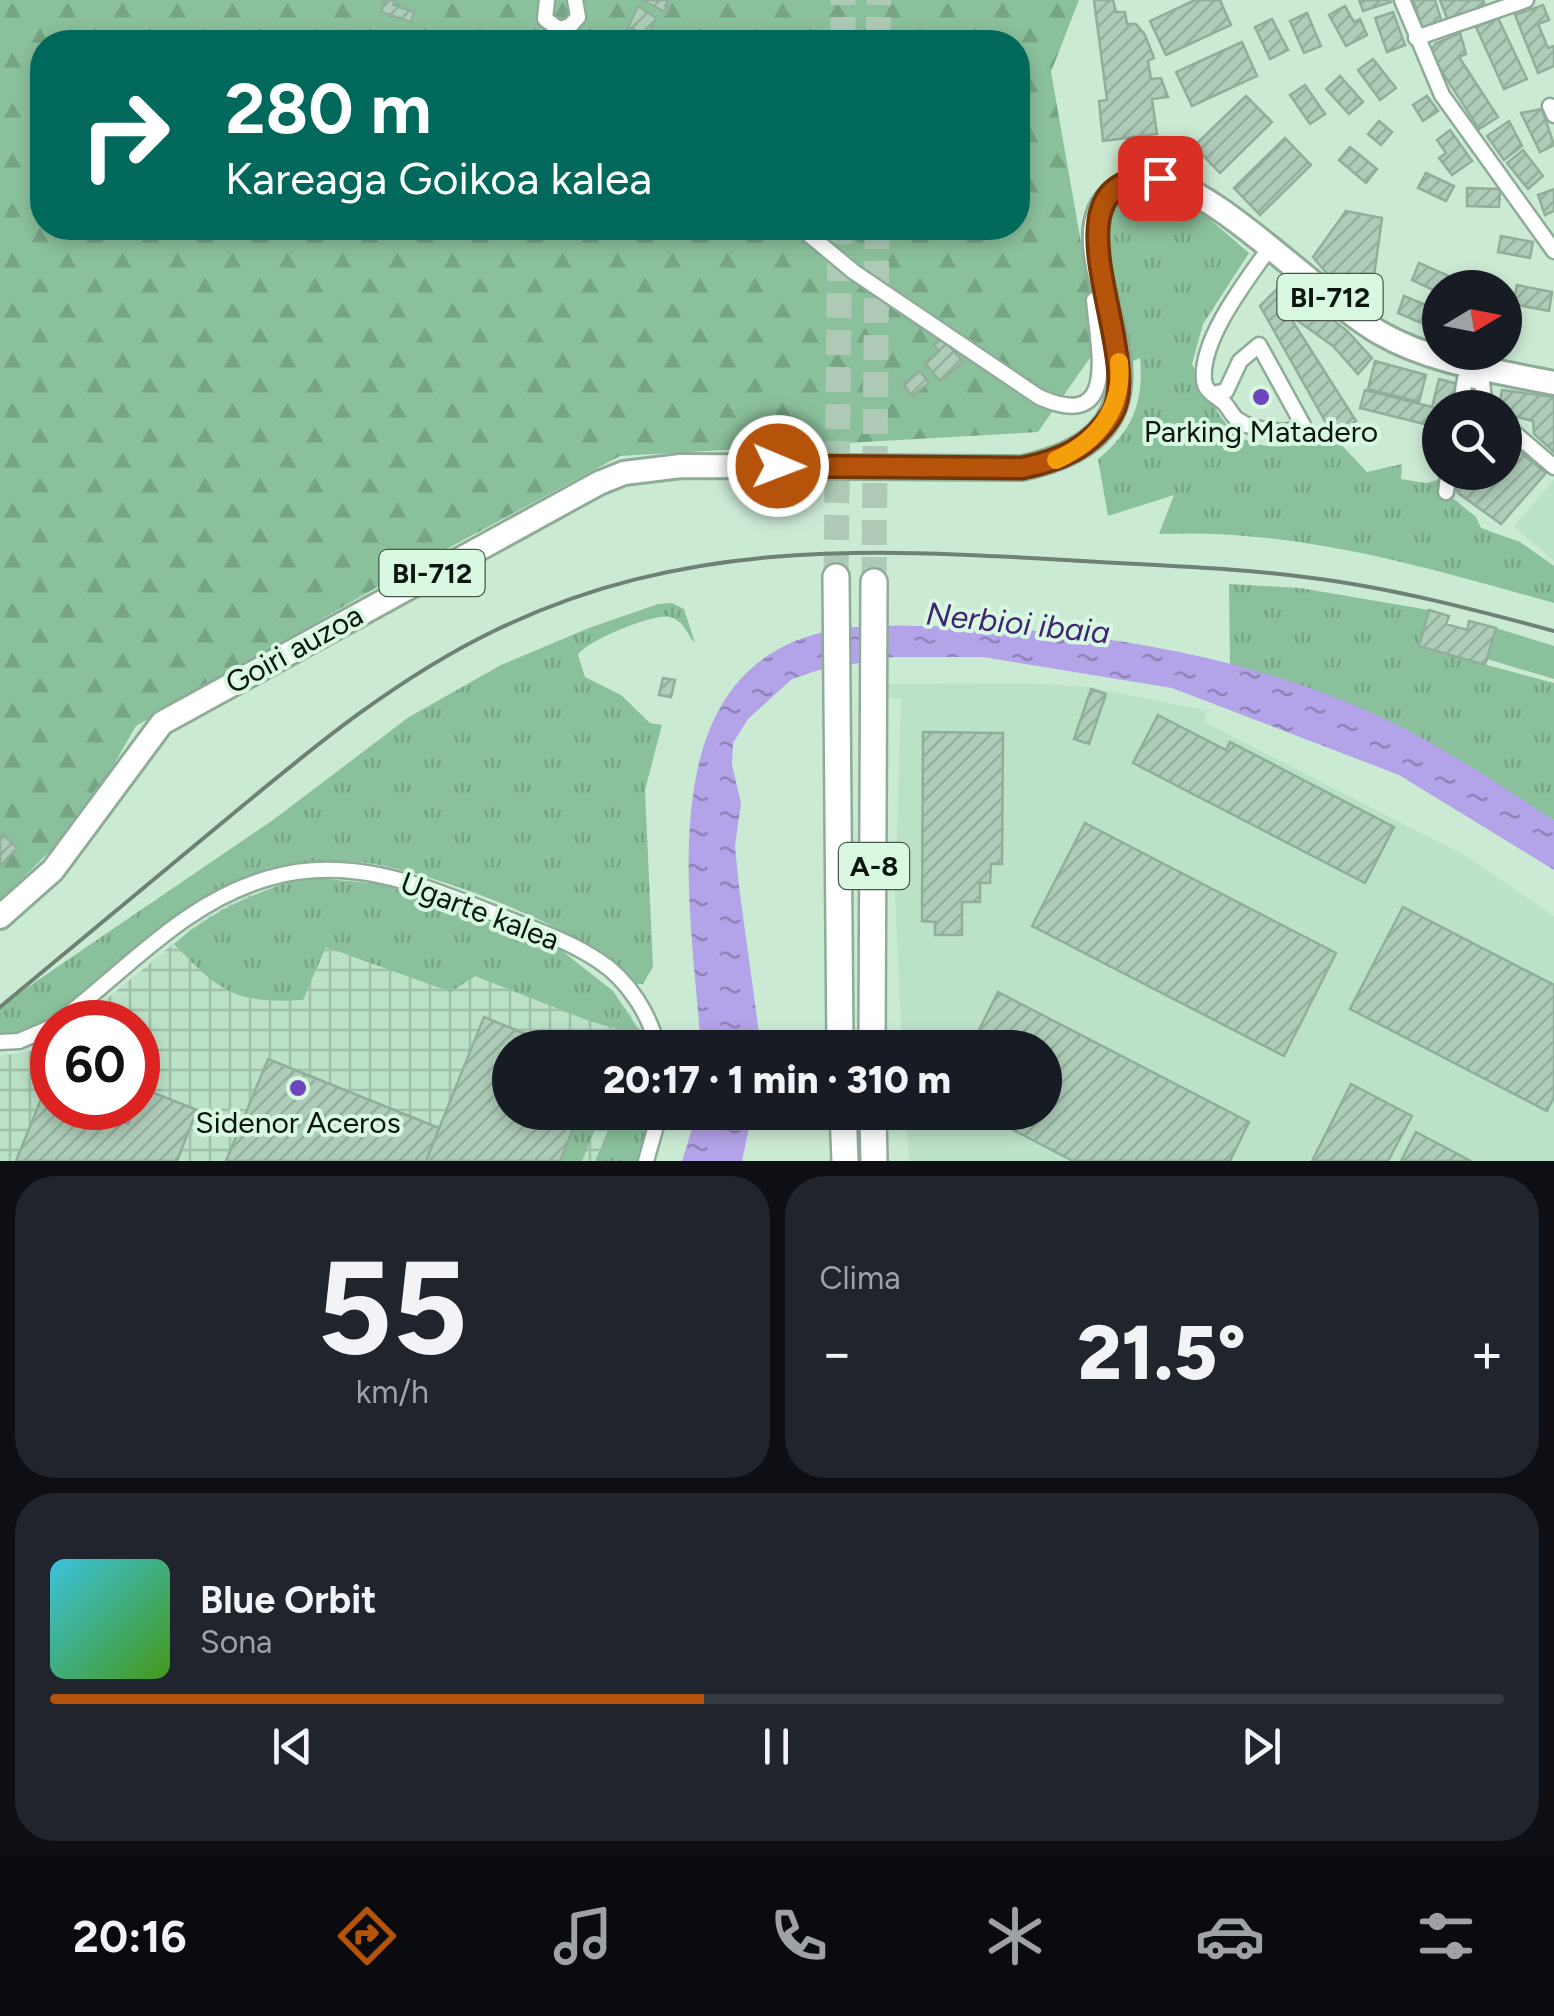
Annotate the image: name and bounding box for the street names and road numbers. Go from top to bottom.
road number: BI-712 [1278,274,1382,320]
road number: BI-712 [380,550,484,596]
street label: Goiri auzoa [219,596,369,702]
road number: A-8 [839,843,909,889]
street label: Ugarte kalea [395,864,565,958]

